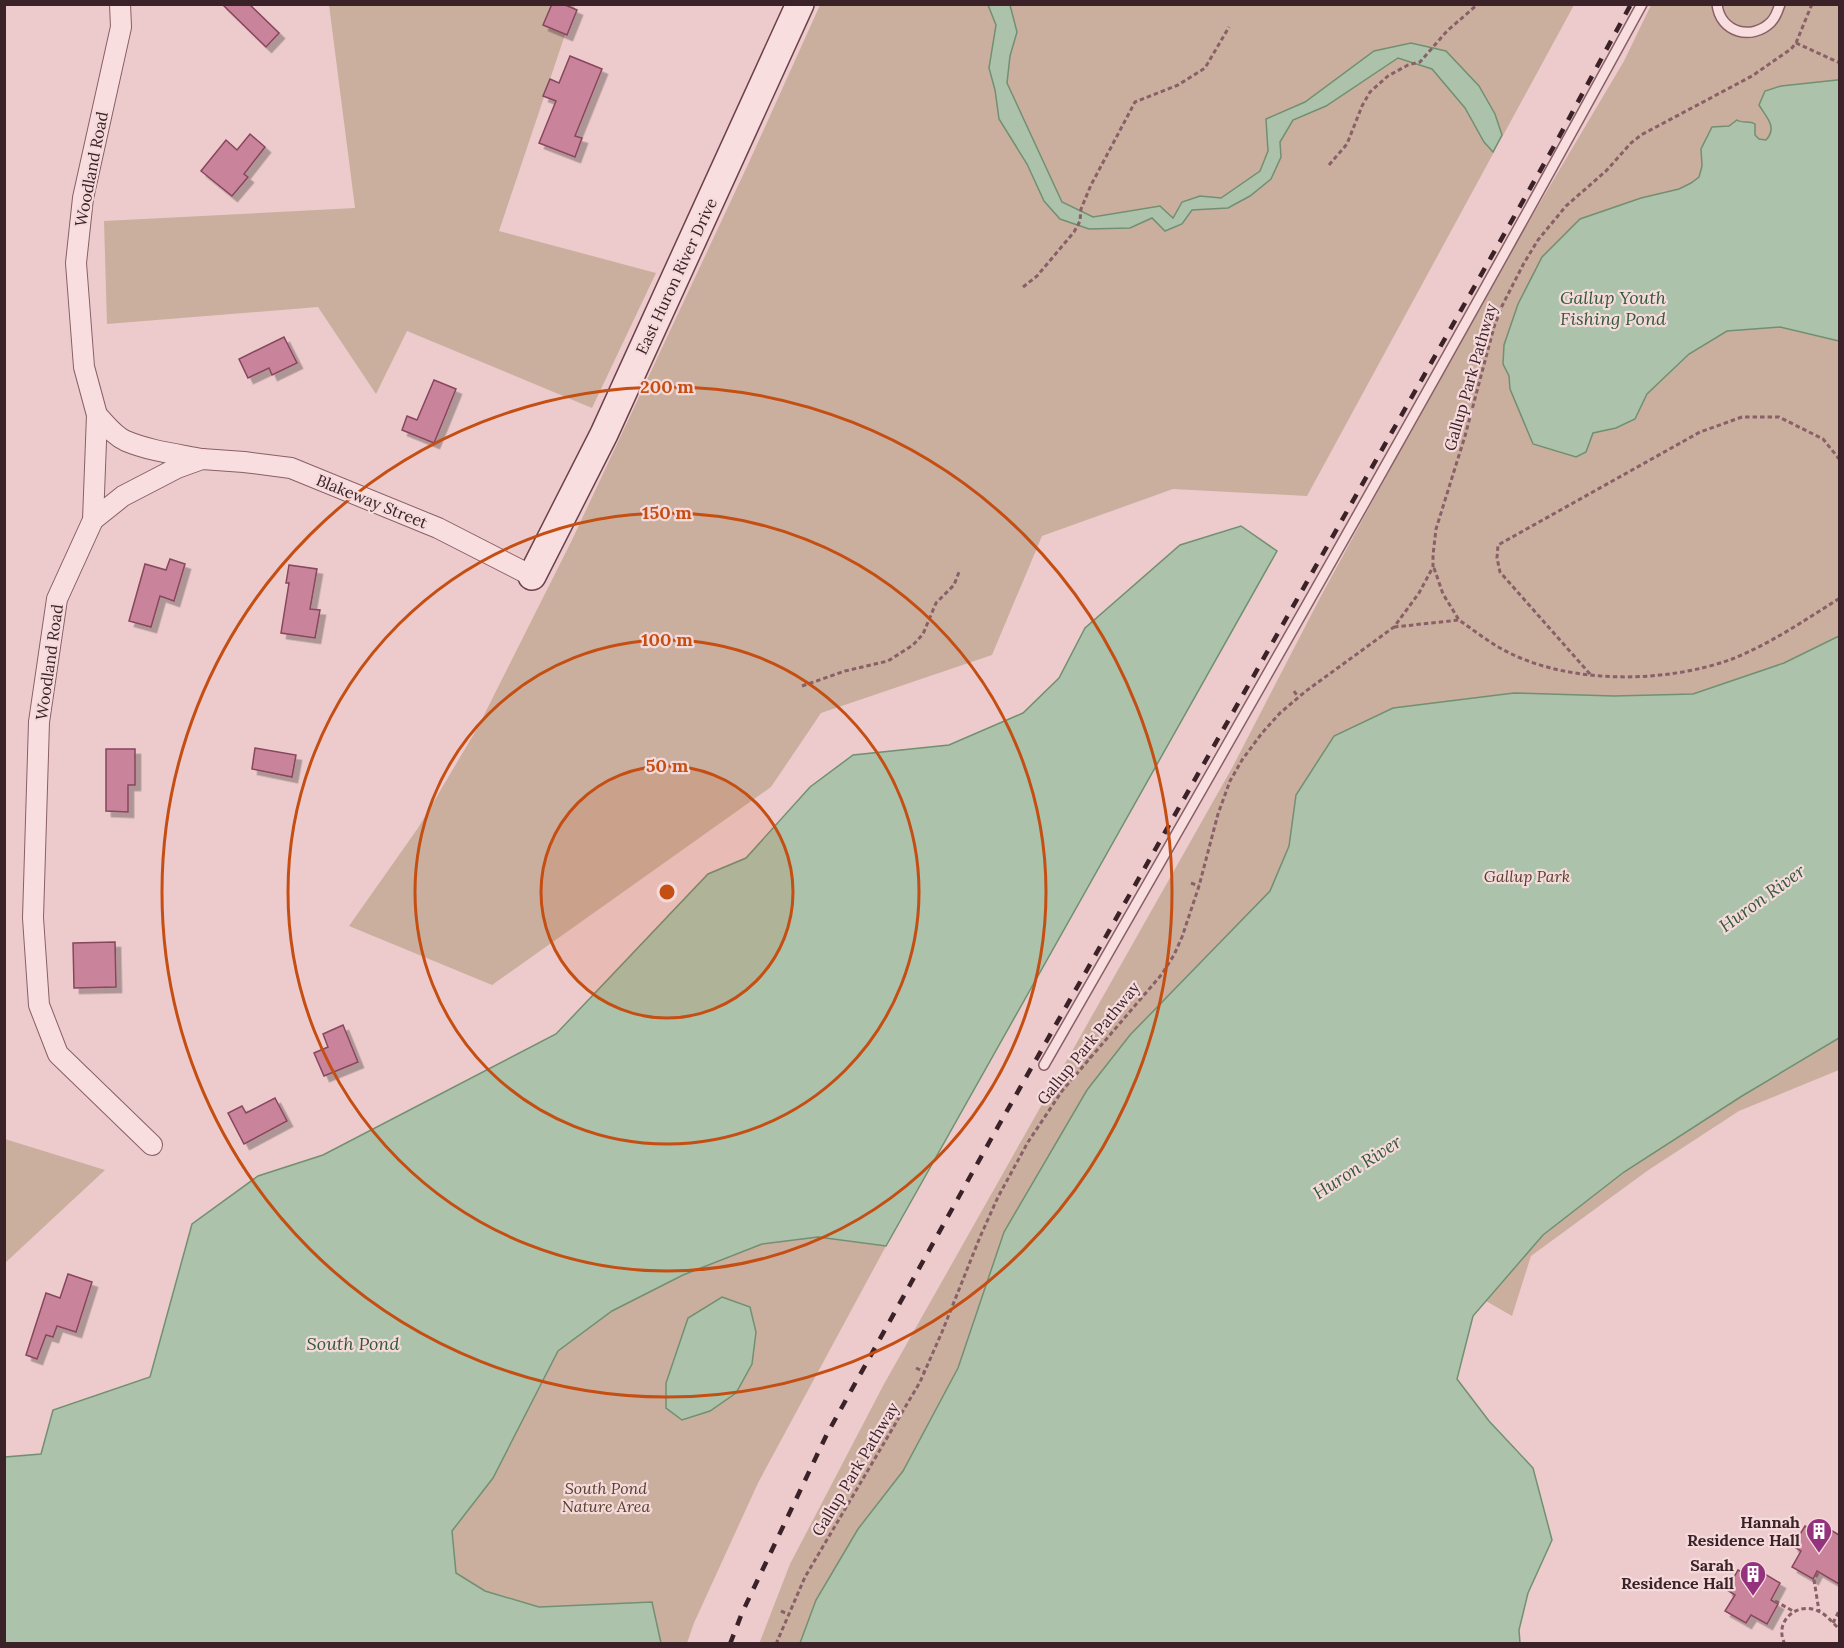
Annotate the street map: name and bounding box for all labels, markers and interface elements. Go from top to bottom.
street label: Woodland Road [70,109,112,228]
street label: East Huron River Drive [631,194,721,357]
water label: Gallup Youth Fishing Pond [1560,286,1667,330]
street label: Gallup Park Pathway [1439,300,1501,453]
text: 200 m [640,375,694,398]
street label: Blakeway Street [313,470,431,533]
text: 150 m [642,501,692,524]
street label: Woodland Road [31,602,67,721]
text: 100 m [641,628,693,651]
text: 50 m [646,754,689,777]
water label: Huron River [1714,859,1810,937]
park label: Gallup Park [1484,866,1570,886]
centre of rings [657,882,677,902]
street label: Gallup Park Pathway [1032,977,1144,1109]
water label: Huron River [1308,1129,1406,1204]
water label: South Pond [307,1332,399,1355]
street label: Gallup Park Pathway [807,1398,903,1540]
park label: South Pond Nature Area [562,1478,650,1516]
place label: Hannah Residence Hall [1687,1512,1800,1550]
building icon: Hannah Residence Hall [1804,1516,1834,1554]
place label: Sarah Residence Hall [1621,1555,1734,1593]
building icon: Sarah Residence Hall [1738,1559,1768,1597]

